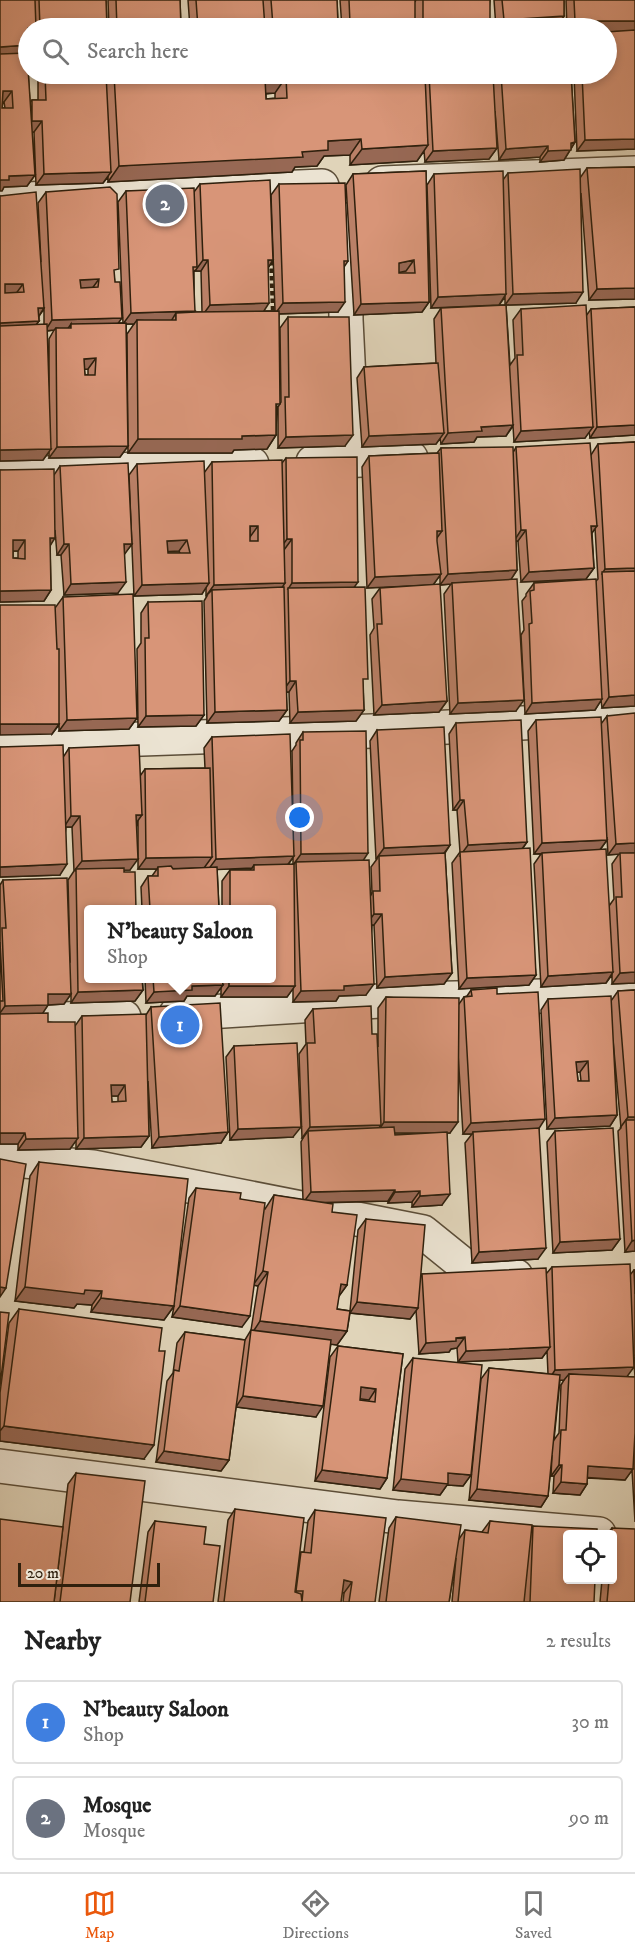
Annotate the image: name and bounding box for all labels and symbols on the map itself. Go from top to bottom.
pin: 2 [146,182,184,226]
your location [285,803,314,832]
pin: 1 [160,1002,200,1048]
scale bar [18,1560,160,1588]

